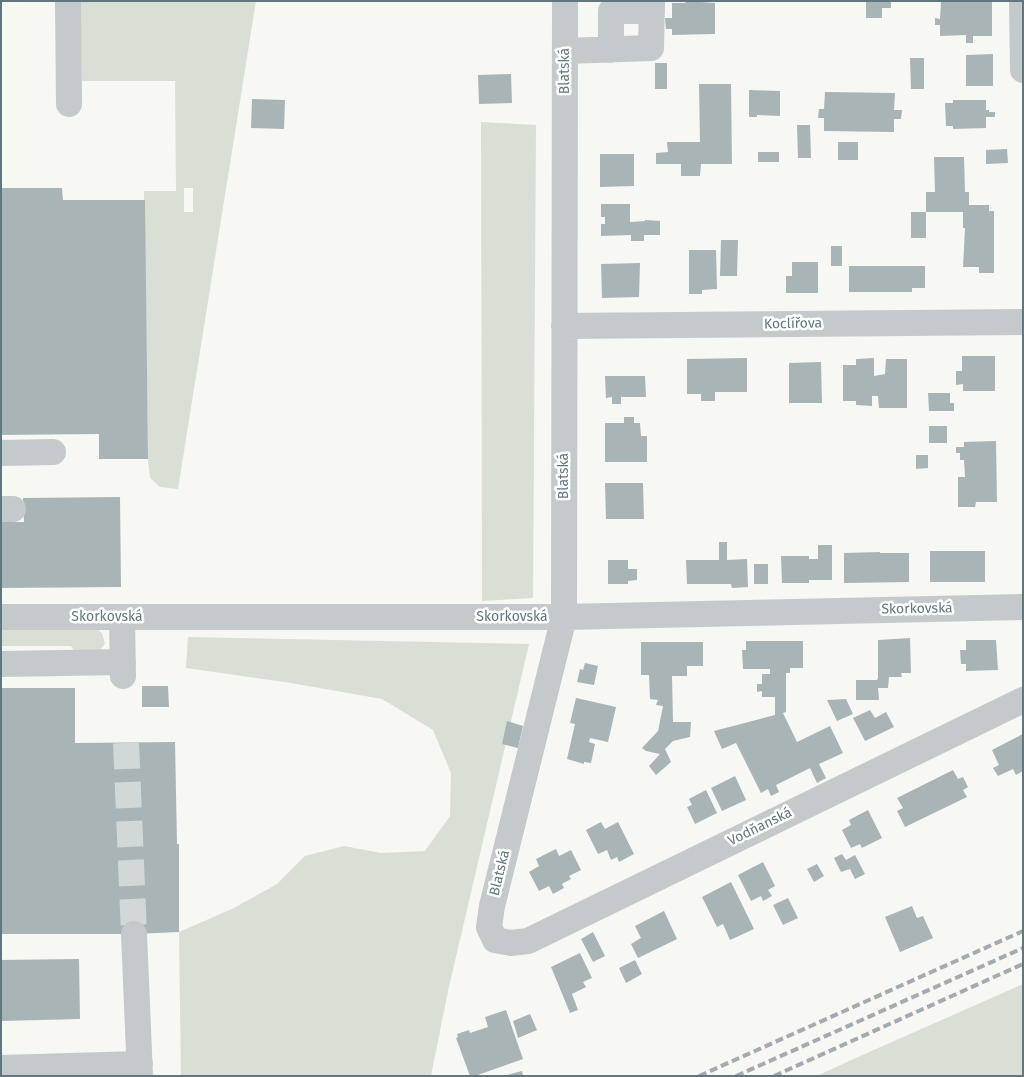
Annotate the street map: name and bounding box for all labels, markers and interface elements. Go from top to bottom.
street label: Blatská [557,48,573,94]
street label: Koclířova [764,315,822,333]
street label: Blatská [556,453,572,499]
street label: Skorkovská [881,600,953,618]
street label: Skorkovská [71,609,143,625]
street label: Skorkovská [476,609,548,625]
street label: Vodňanská [725,804,795,850]
street label: Blatská [486,848,514,898]

